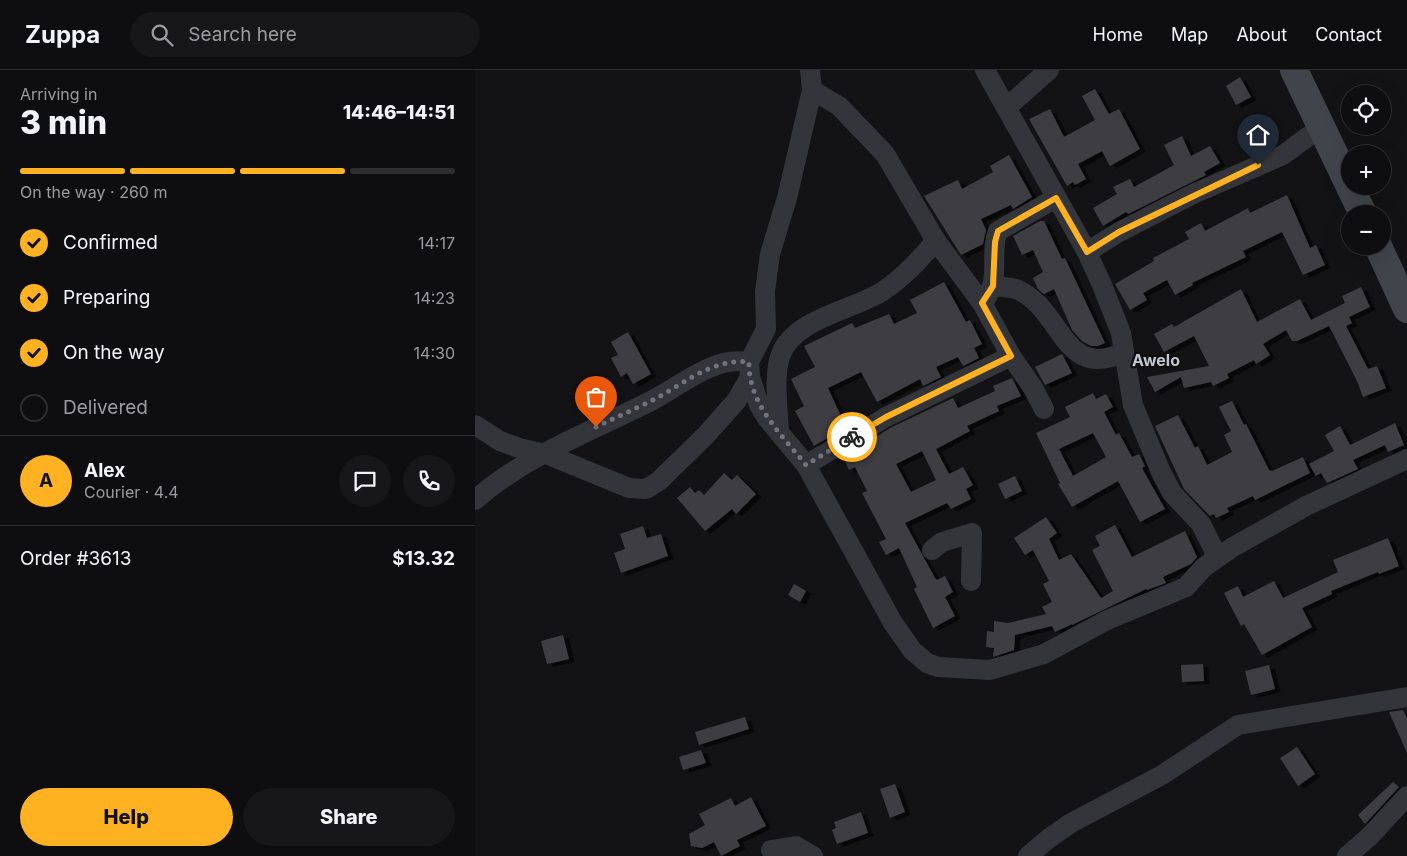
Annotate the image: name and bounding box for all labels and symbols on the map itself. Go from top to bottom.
pin [1237,114,1279,165]
district label: Awelo [1132,350,1180,370]
pin [575,376,617,427]
courier [827,412,877,462]

